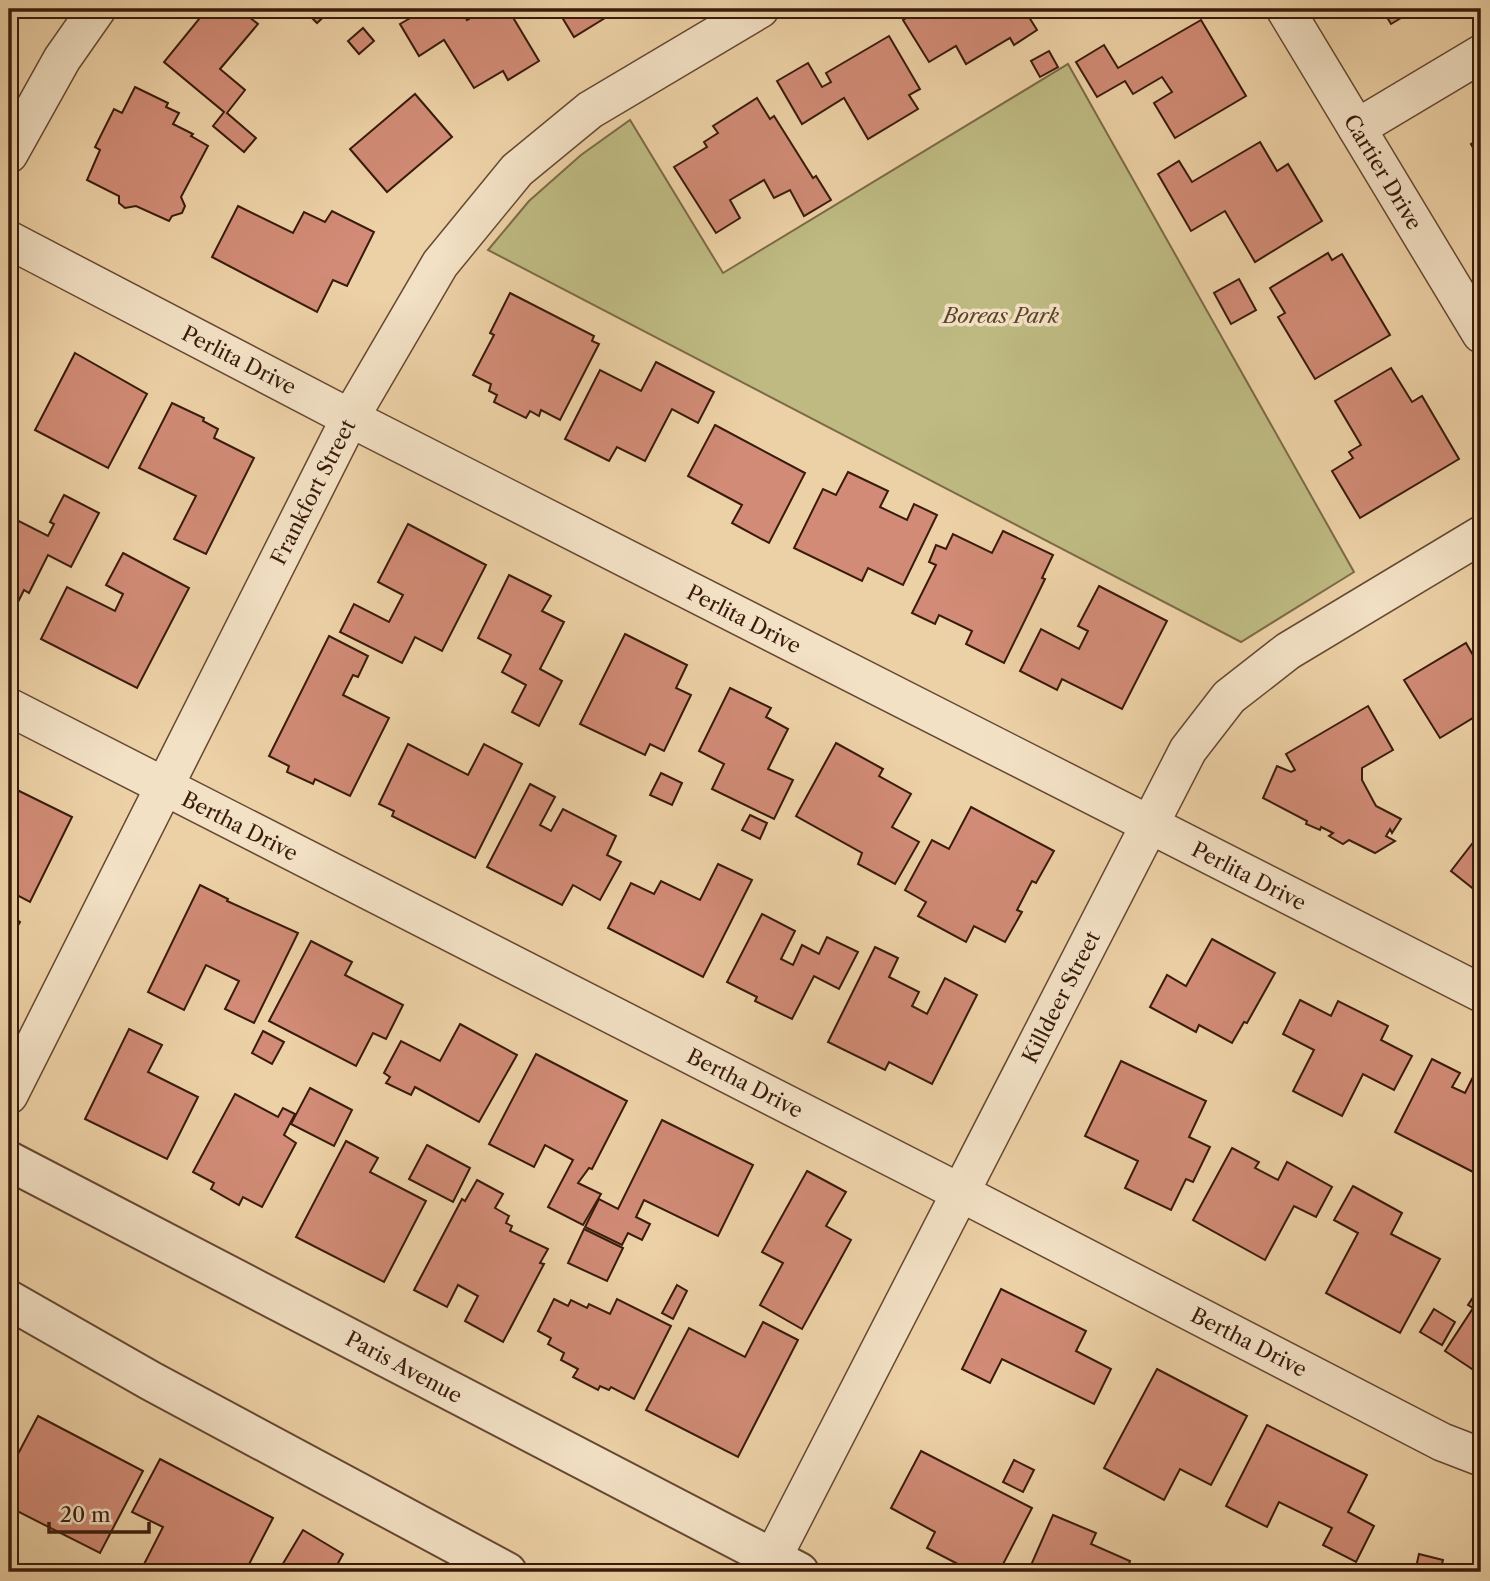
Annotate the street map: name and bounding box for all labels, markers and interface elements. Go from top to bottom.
street label: Cartier Drive [1339,110,1427,234]
park label: Boreas Park [941,303,1059,328]
street label: Perlita Drive [178,320,300,400]
street label: Frankfort Street [266,414,361,569]
street label: Perlita Drive [683,579,805,659]
street label: Bertha Drive [178,786,302,866]
street label: Perlita Drive [1188,836,1310,916]
street label: Killdeer Street [1017,926,1105,1067]
street label: Bertha Drive [683,1043,807,1123]
street label: Bertha Drive [1187,1302,1311,1382]
street label: Paris Avenue [341,1326,467,1408]
scale bar [49,1490,149,1534]
text: 20 m [60,1502,111,1527]

